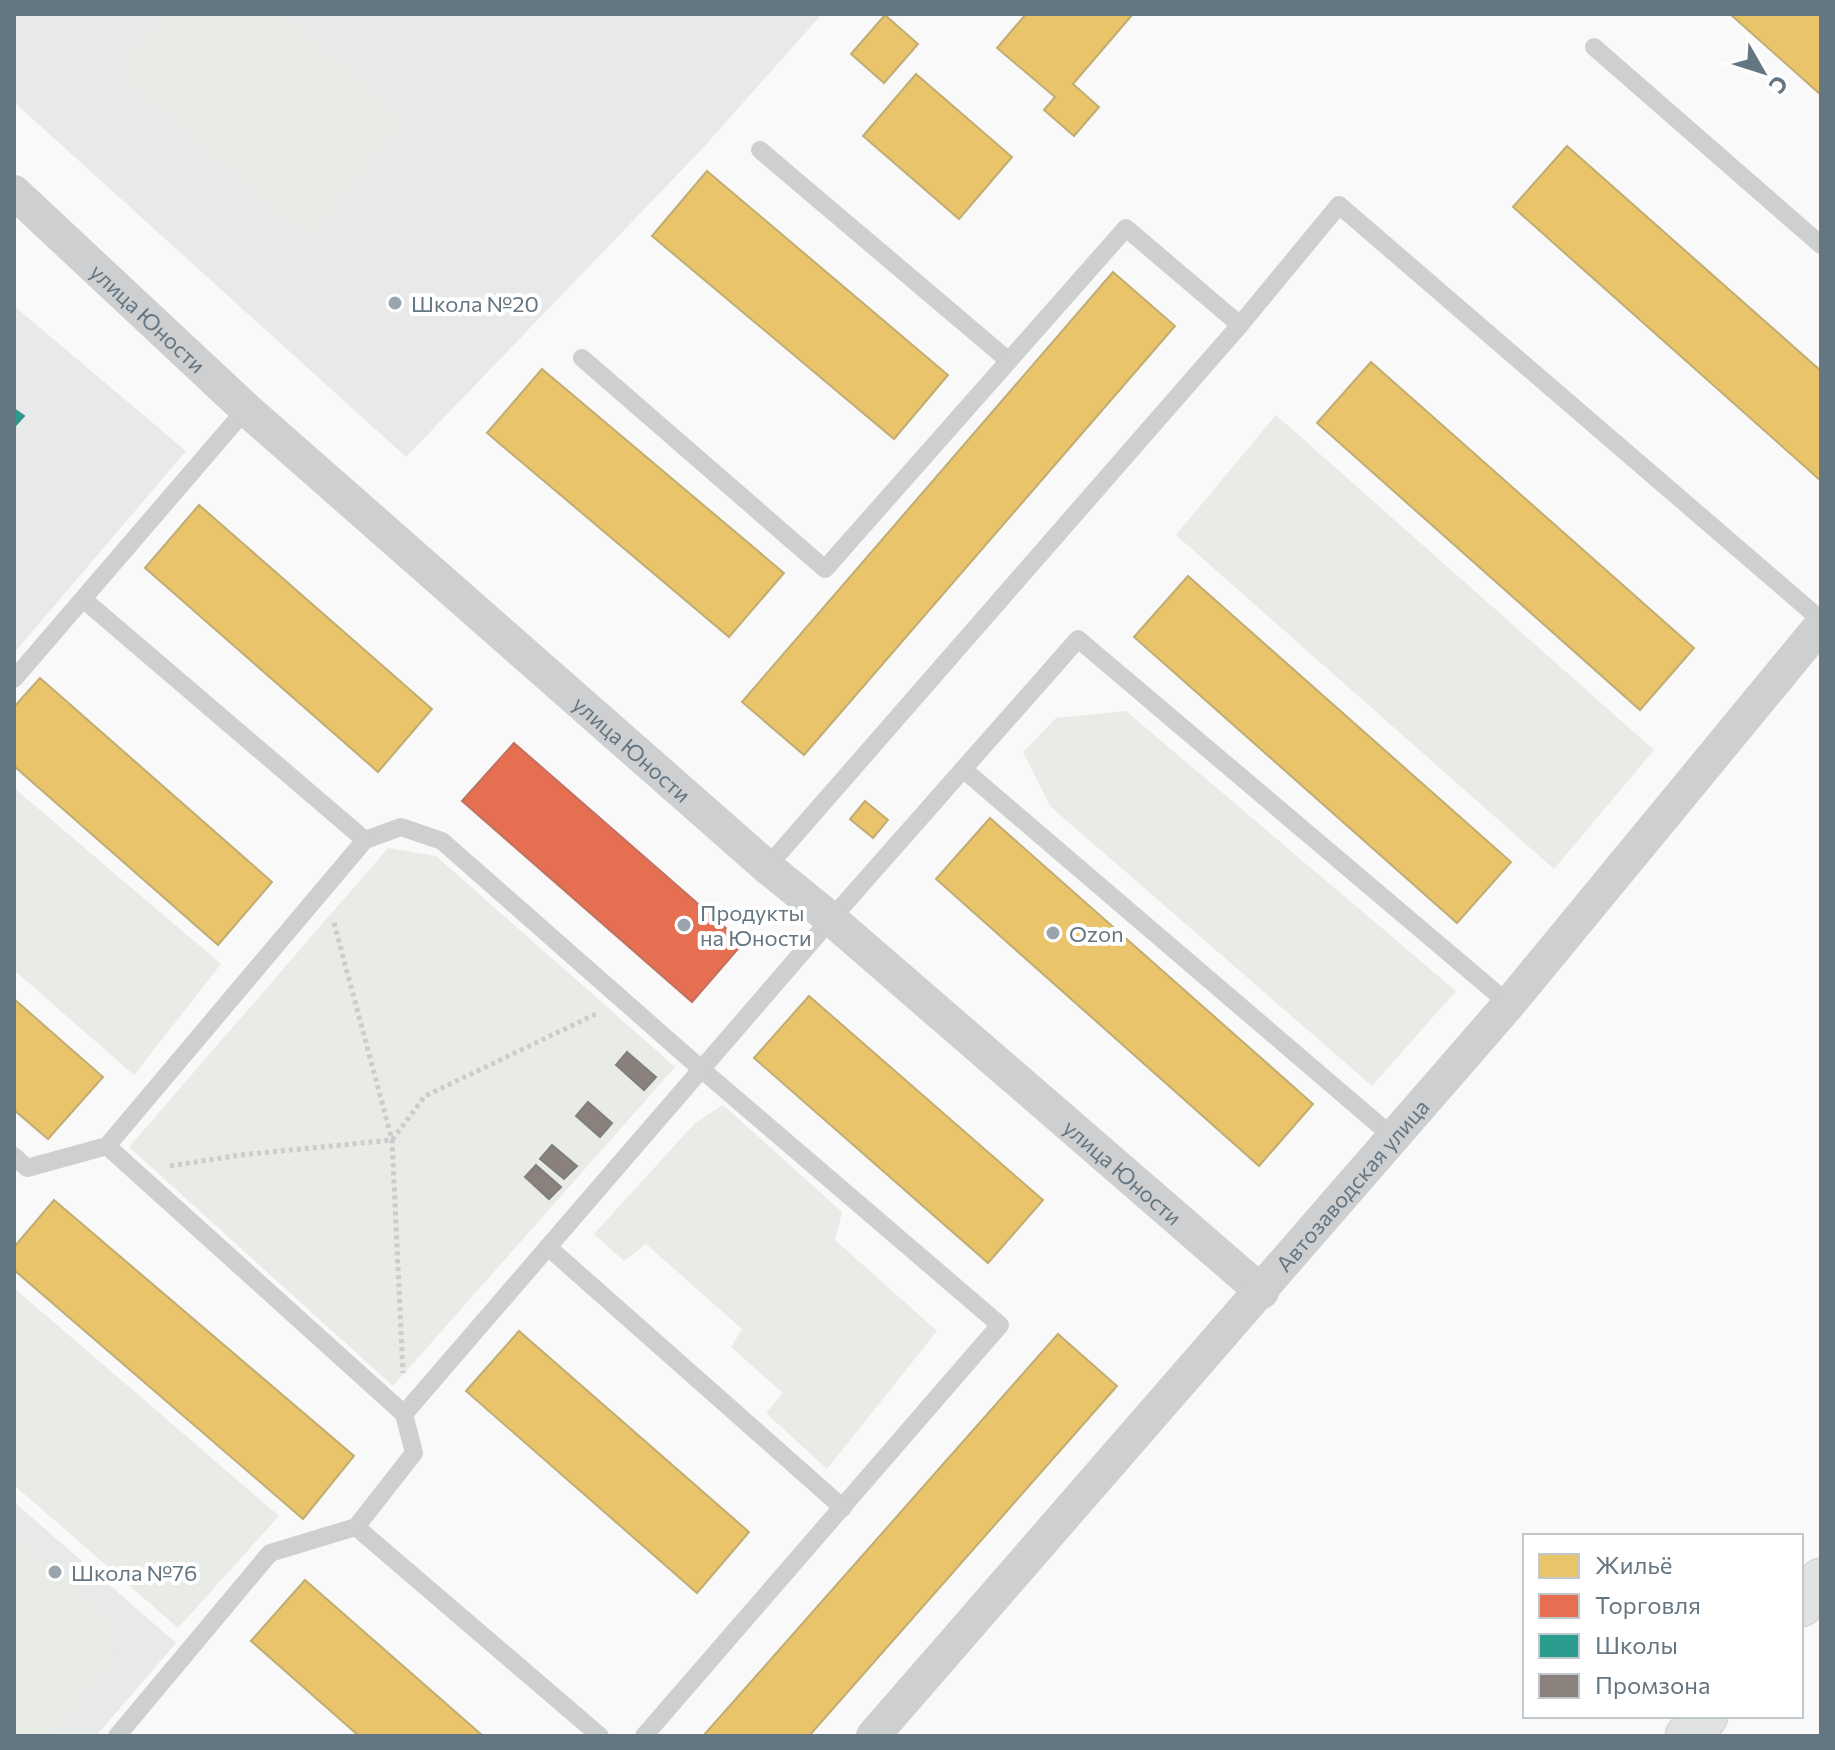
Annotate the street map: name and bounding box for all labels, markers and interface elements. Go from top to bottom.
north arrow [1723,32,1803,112]
text: С [1764,71,1794,99]
street label: улица Юности [85,257,212,378]
place label: Школа №20 [411,290,539,317]
marker: Школа №20 [386,294,404,312]
street label: улица Юности [568,690,697,808]
place label: Продукты на Юности [700,899,812,951]
marker: Продукты на Юности [675,916,693,934]
place label: Ozon [1069,920,1124,947]
marker: Ozon [1044,924,1062,942]
street label: Автозаводская улица [1269,1093,1434,1277]
street label: улица Юности [1058,1113,1188,1230]
legend [1523,1534,1803,1718]
text: Жильё [1595,1550,1672,1579]
place label: Школа №76 [71,1559,197,1586]
marker: Школа №76 [46,1563,64,1581]
text: Торговля [1595,1590,1701,1619]
text: Школы [1595,1630,1678,1659]
text: Промзона [1595,1670,1710,1699]

